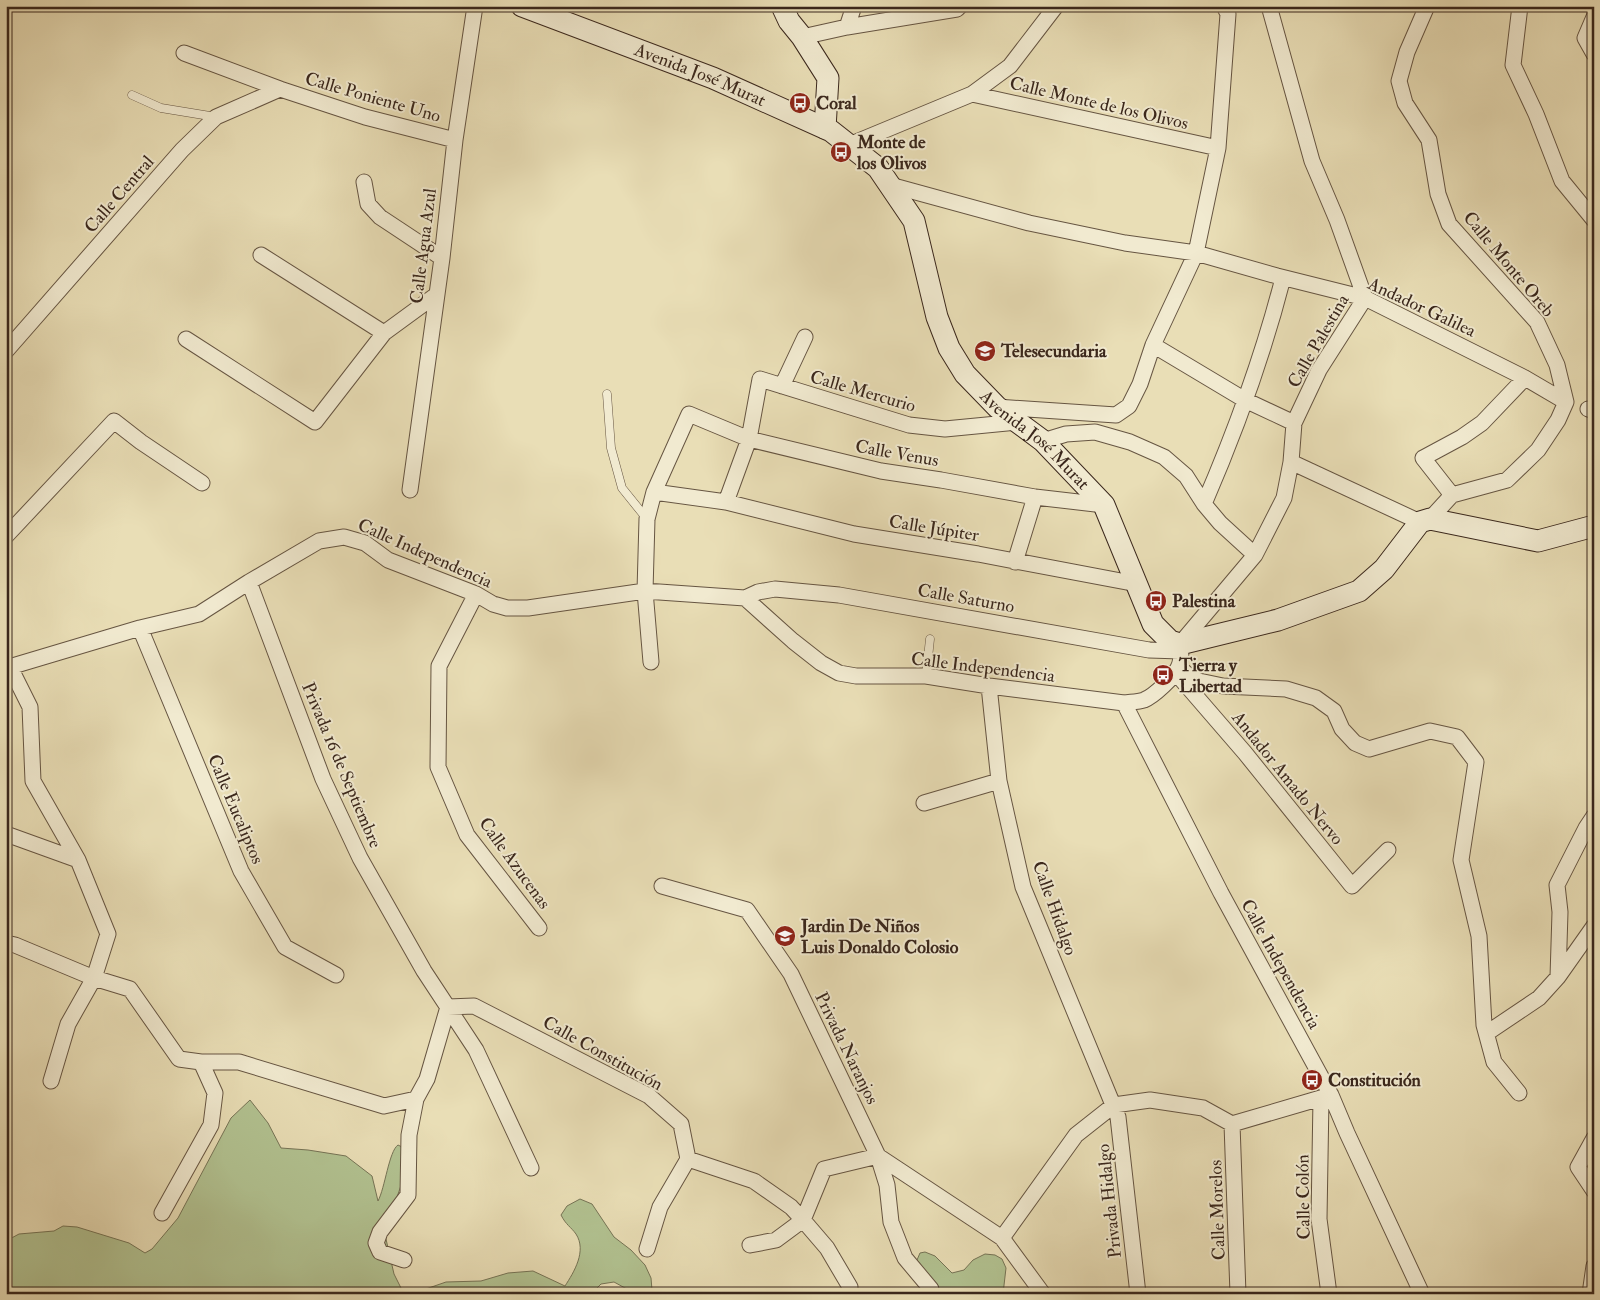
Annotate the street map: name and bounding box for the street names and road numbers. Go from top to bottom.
street label: Avenida José Murat [630,38,769,112]
street label: Calle Poniente Uno [302,67,444,128]
street label: Calle Monte de los Olivos [1007,72,1190,135]
street label: Calle Central [79,150,160,238]
street label: Calle Agua Azul [405,187,442,305]
street label: Calle Monte Oreb [1458,207,1560,322]
street label: Andador Galilea [1363,272,1480,343]
street label: Calle Palestina [1282,290,1355,392]
street label: Calle Mercurio [807,365,919,418]
street label: Avenida José Murat [974,384,1094,495]
street label: Calle Venus [853,435,940,472]
street label: Calle Júpiter [887,510,981,547]
street label: Calle Independencia [354,514,496,594]
street label: Calle Saturno [916,579,1017,618]
street label: Calle Independencia [910,647,1057,688]
street label: Privada 16 de Septiembre [296,679,387,852]
street label: Andador Amado Nervo [1226,706,1349,850]
street label: Calle Eucaliptos [202,751,269,868]
street label: Calle Azucenas [474,813,556,914]
street label: Calle Hidalgo [1027,858,1082,959]
street label: Calle Independencia [1235,895,1326,1034]
street label: Privada Naranjos [809,988,884,1108]
street label: Calle Constitución [539,1011,667,1096]
street label: Privada Hidalgo [1092,1142,1127,1259]
street label: Calle Colón [1291,1154,1316,1240]
street label: Calle Morelos [1204,1159,1231,1260]

